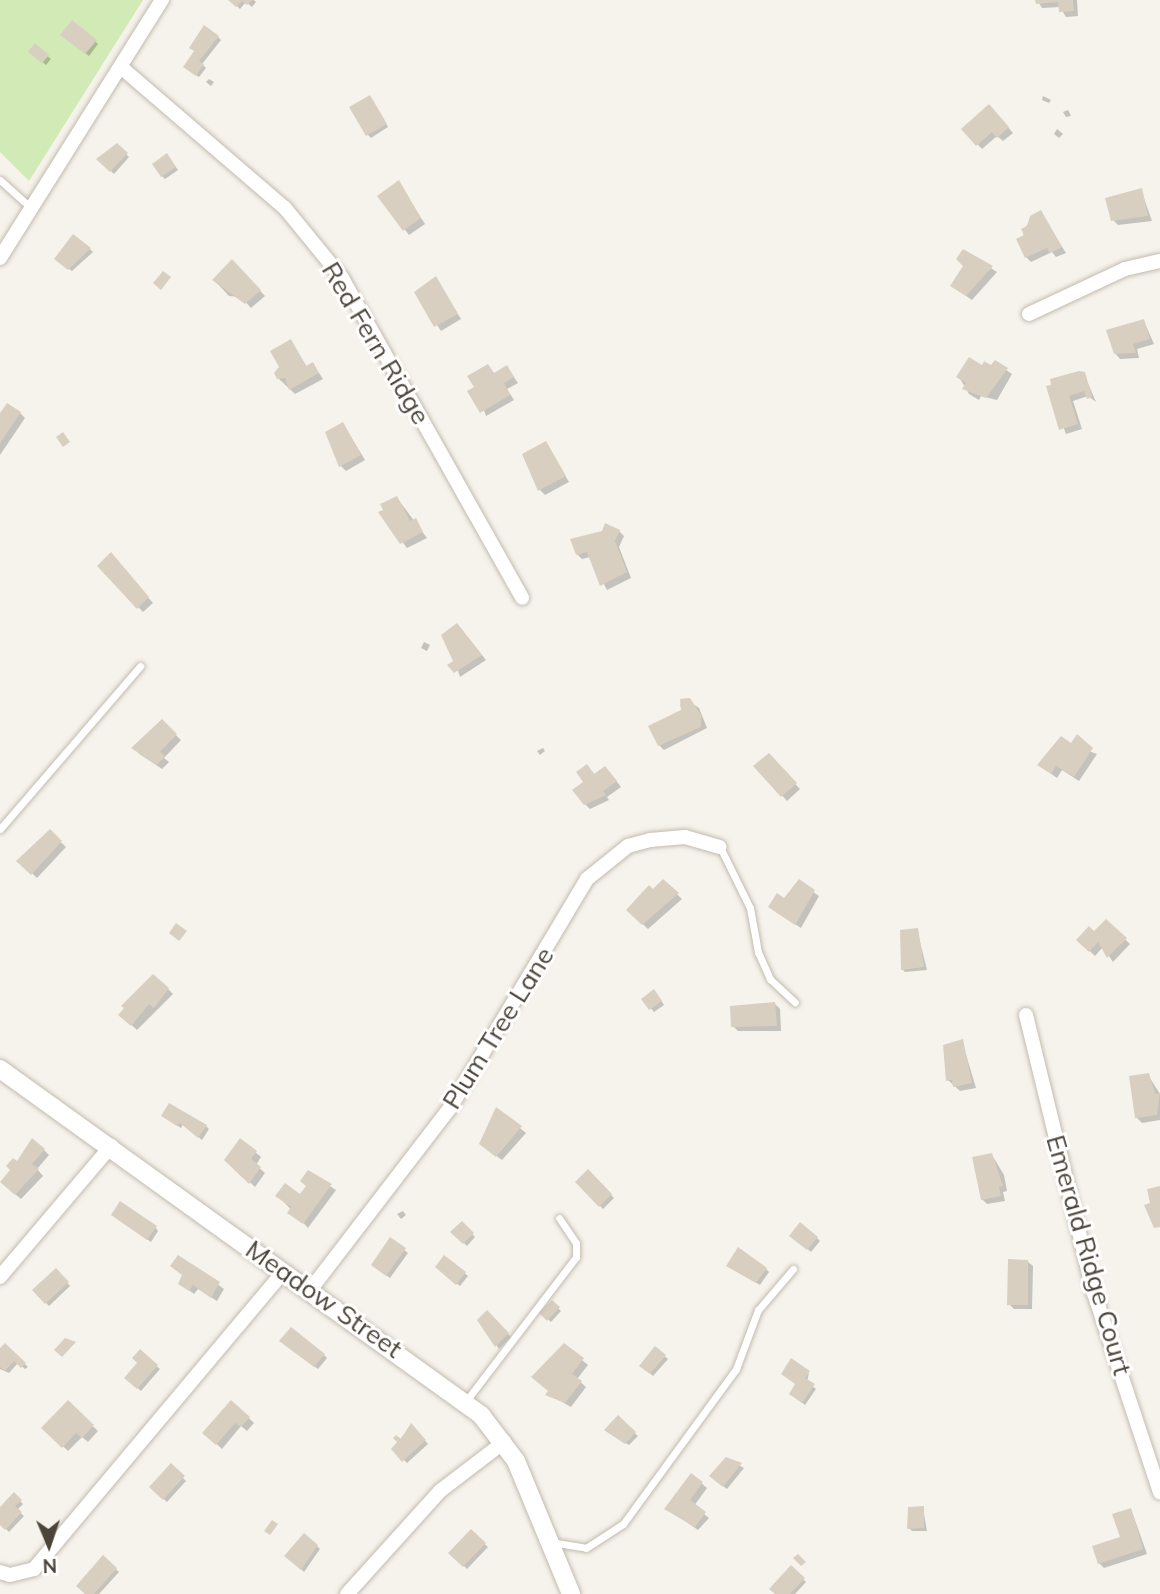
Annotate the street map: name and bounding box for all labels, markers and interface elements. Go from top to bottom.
street label: Red Fern Ridge [315,256,437,430]
street label: Plum Tree Lane [436,941,560,1115]
street label: Emerald Ridge Court [1040,1131,1138,1379]
street label: Meadow Street [240,1234,408,1364]
north arrow [14,1510,84,1580]
text: N [42,1554,57,1578]

